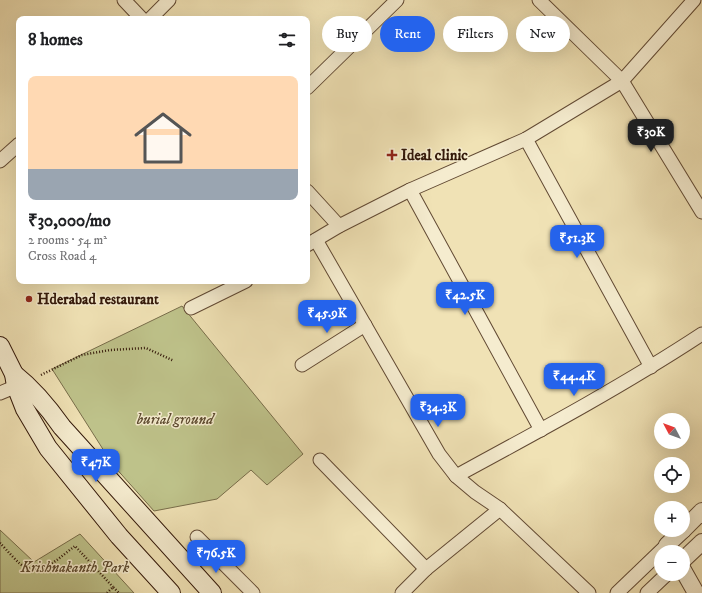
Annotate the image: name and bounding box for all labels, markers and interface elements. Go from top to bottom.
chip: Buy [322,16,372,52]
chip: Rent [380,16,435,52]
chip: Filters [443,16,508,52]
chip: New [516,16,570,52]
text: 8 homes [28,29,83,51]
icon: filters [276,29,298,51]
icon: home [127,102,199,174]
pin: ₹30K [627,119,675,153]
text: ₹30K [637,124,665,140]
place label: Ideal clinic [401,146,468,165]
marker: Ideal clinic [386,149,398,161]
text: ₹30,000/mo [28,210,111,232]
pin: ₹51.3K [544,225,610,259]
text: ₹51.3K [559,230,595,246]
text: 2 rooms · 54 m² [28,232,107,248]
text: Cross Road 4 [28,248,96,264]
pin: ₹42.5K [432,282,498,316]
text: ₹42.5K [445,287,485,303]
place label: Hderabad restaurant [37,290,159,309]
marker: Hderabad restaurant [24,294,34,304]
pin: ₹45.9K [294,300,360,334]
text: ₹45.9K [307,305,347,321]
pin: ₹44.4K [541,363,607,397]
text: ₹44.4K [553,368,595,384]
pin: ₹34.3K [405,394,471,428]
text: ₹34.3K [419,399,457,415]
park label: burial ground [137,410,216,429]
north arrow [654,413,690,449]
map controls [654,413,690,581]
pin: ₹47K [72,449,120,483]
text: ₹47K [81,454,111,470]
button: locate [654,457,690,493]
button: + [654,501,690,537]
pin: ₹76.5K [183,540,249,574]
text: ₹76.5K [196,545,236,561]
button: − [654,545,690,581]
park label: Krishnakanth Park [20,558,130,577]

